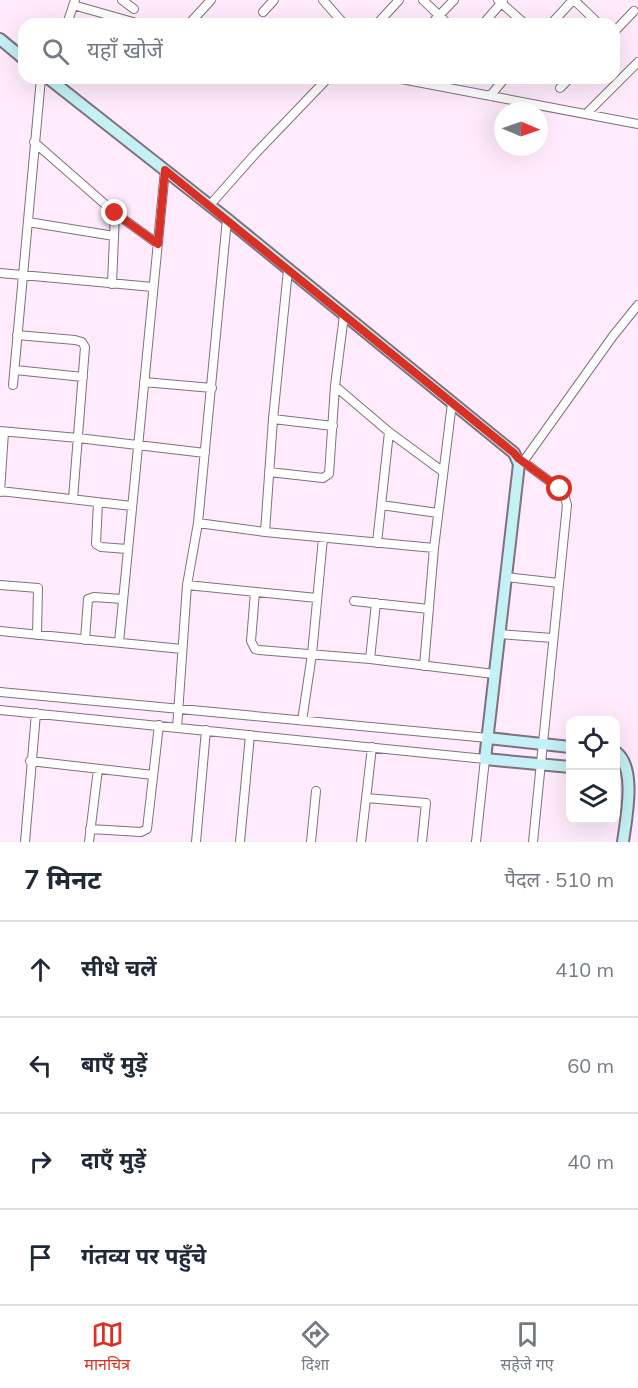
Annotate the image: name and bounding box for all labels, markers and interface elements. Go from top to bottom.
search box [18,18,620,84]
icon: search [39,35,72,68]
text: यहाँ खोजें [87,36,163,64]
north arrow [494,102,548,156]
route end [101,199,127,225]
route start [546,475,572,501]
map controls [566,716,620,824]
button: locate [566,716,620,770]
button: layers [566,770,620,824]
text: 7 मिनट [24,863,101,896]
text: पैदल · 510 m [505,867,614,892]
icon: ahead [24,953,57,986]
text: सीधे चलें [81,954,156,982]
text: 410 m [555,957,614,982]
icon: left [24,1049,57,1082]
text: बाएँ मुड़ें [81,1050,147,1078]
text: 60 m [567,1053,614,1078]
icon: right [24,1145,57,1178]
text: दाएँ मुड़ें [81,1146,146,1174]
text: 40 m [567,1149,614,1174]
icon: arrive [24,1241,57,1274]
text: गंतव्य पर पहुँचे [81,1242,206,1270]
tab: मानचित्र [84,1318,130,1377]
tab: दिशा [299,1318,332,1377]
tab: सहेजे गए [500,1318,554,1377]

